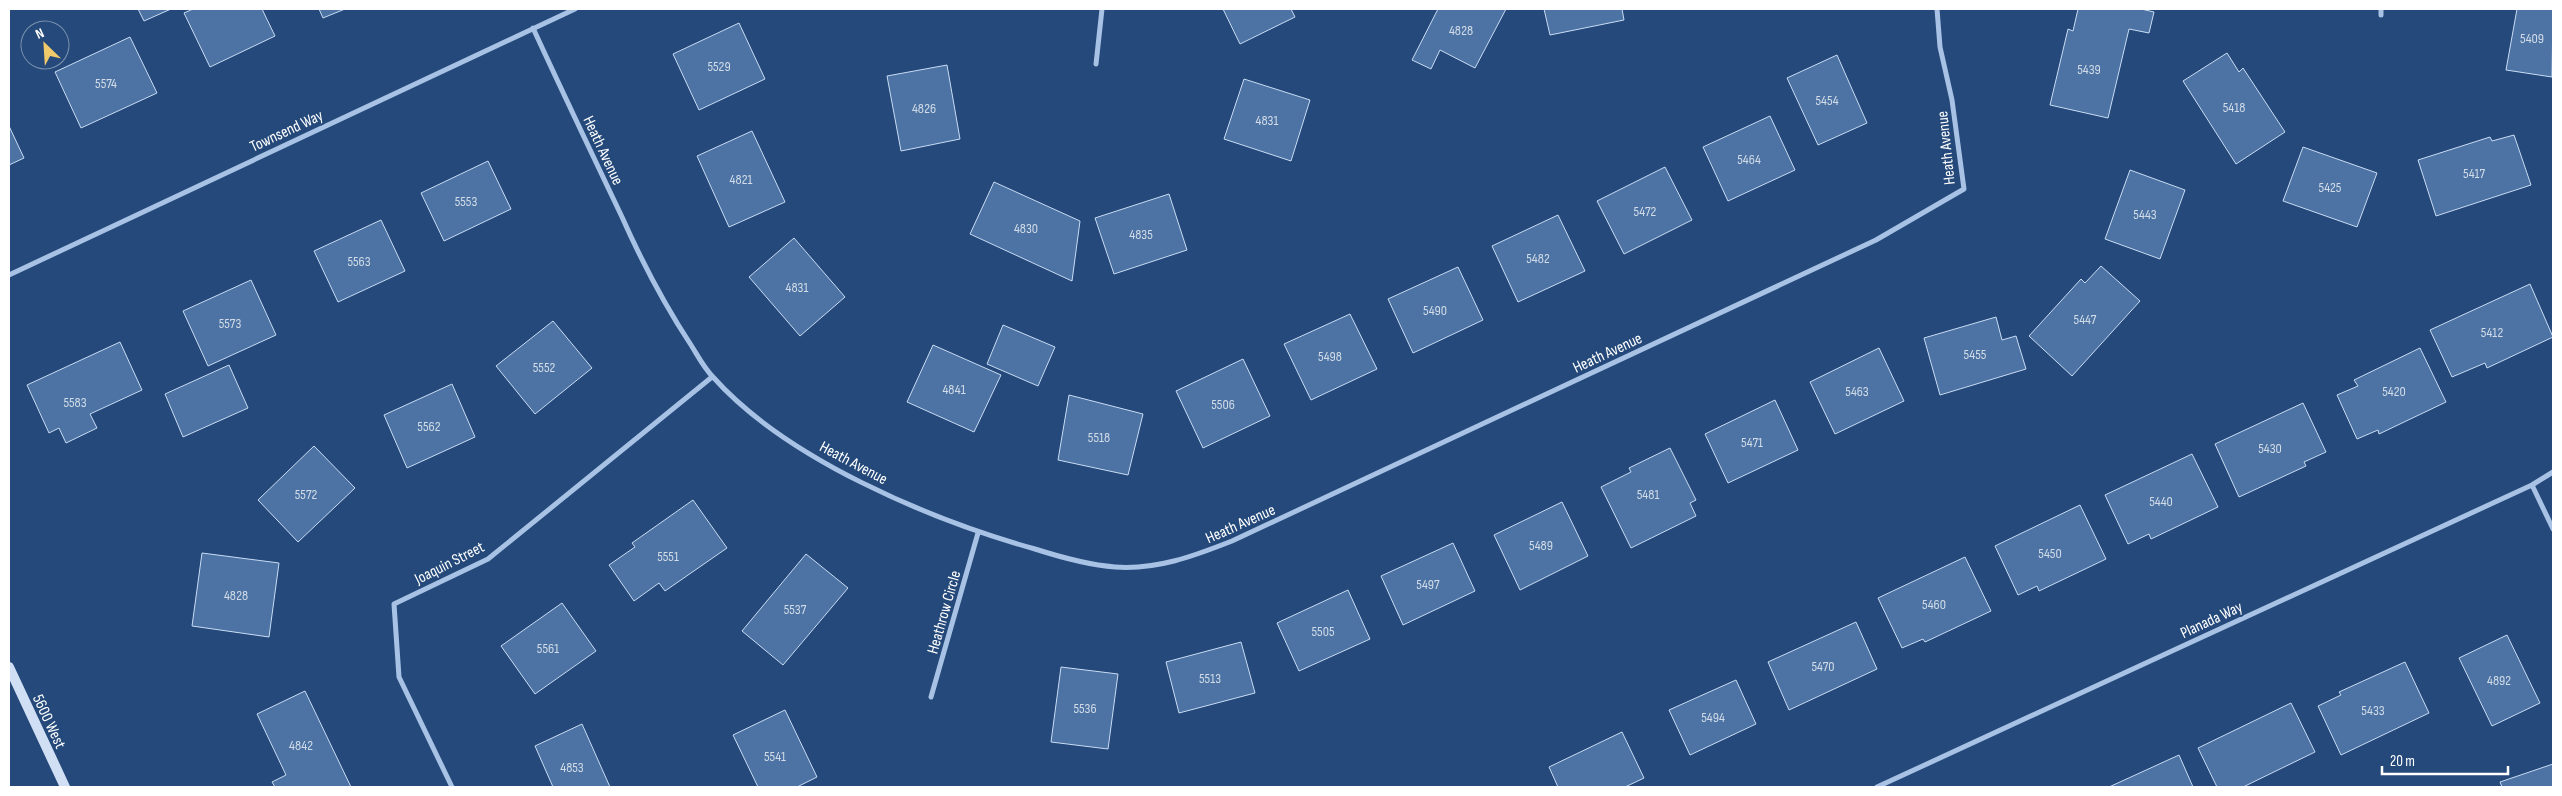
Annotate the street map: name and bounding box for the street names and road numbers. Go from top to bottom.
street label: Townsend Way [247,106,326,157]
street label: Heath Avenue [1933,110,1960,186]
street label: Heath Avenue [578,113,627,188]
street label: Heath Avenue [1570,329,1645,378]
street label: Heath Avenue [816,438,890,489]
street label: Heath Avenue [1203,501,1278,548]
street label: Joaquin Street [411,538,488,589]
street label: Heathrow Circle [923,569,965,656]
street label: Planada Way [2177,598,2246,643]
street label: 5600 West [28,692,69,752]

